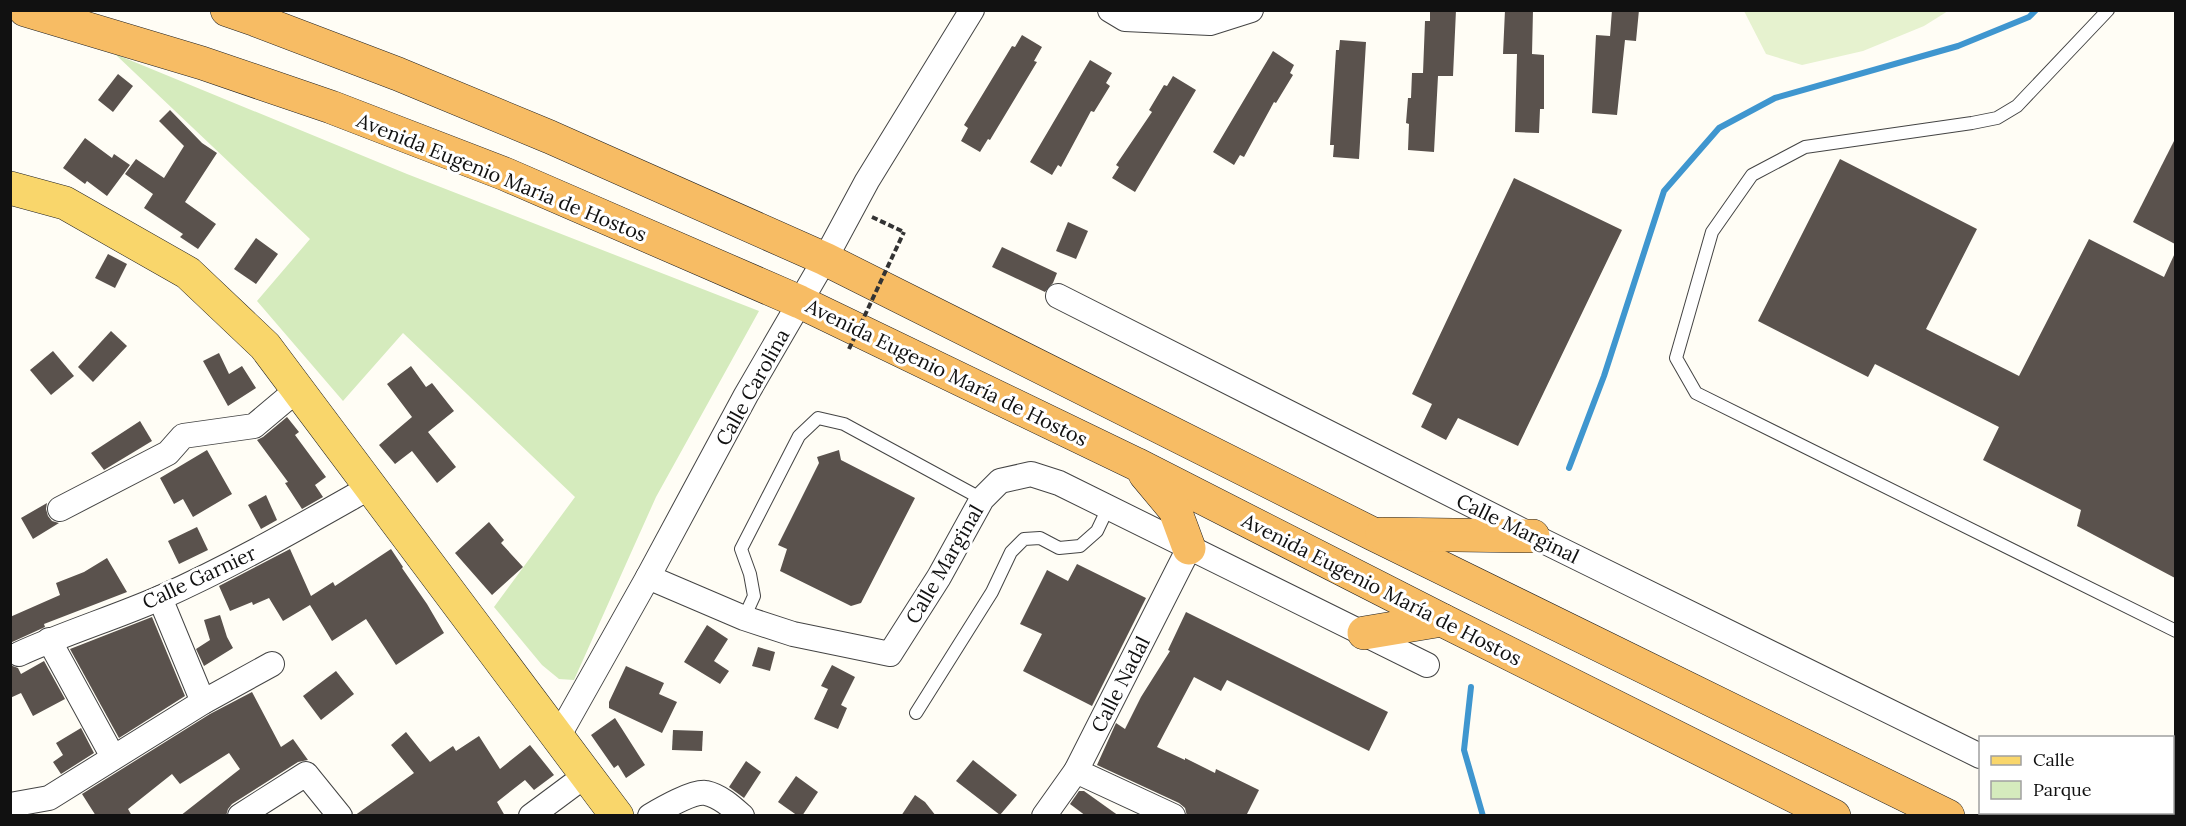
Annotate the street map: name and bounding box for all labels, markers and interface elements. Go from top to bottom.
street label: Avenida Eugenio María de Hostos [352,107,651,247]
street label: Avenida Eugenio María de Hostos [801,292,1092,451]
street label: Calle Carolina [710,324,794,450]
street label: Calle Marginal [1452,487,1584,569]
street label: Calle Marginal [900,500,988,628]
street label: Avenida Eugenio María de Hostos [1237,507,1526,671]
street label: Calle Garnier [138,540,260,614]
street label: Calle Nadal [1085,632,1155,736]
legend [1979,736,2174,814]
text: Calle [2033,748,2075,771]
text: Parque [2033,778,2092,801]

